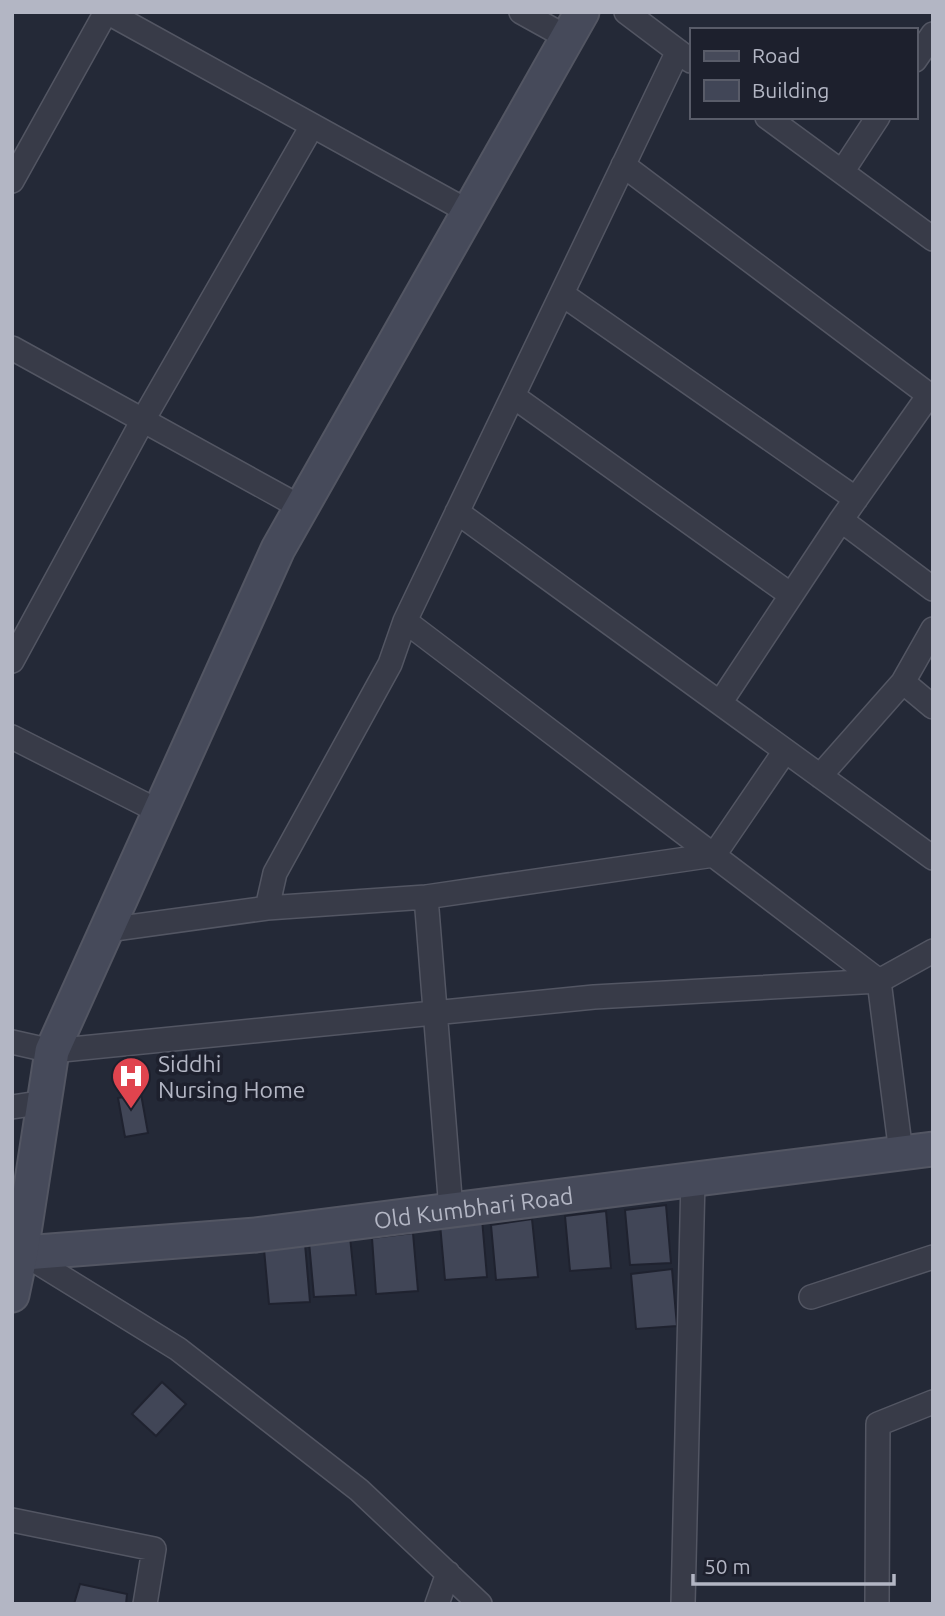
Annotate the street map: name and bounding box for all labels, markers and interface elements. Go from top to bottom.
legend [690,28,917,119]
text: Road [752,43,800,67]
text: Building [752,78,829,102]
place label: Siddhi Nursing Home [158,1051,306,1102]
hospital icon: Siddhi Nursing Home [110,1055,152,1110]
street label: Old Kumbhari Road [372,1182,575,1232]
scale bar [693,1542,894,1586]
text: 50 m [704,1554,751,1578]

